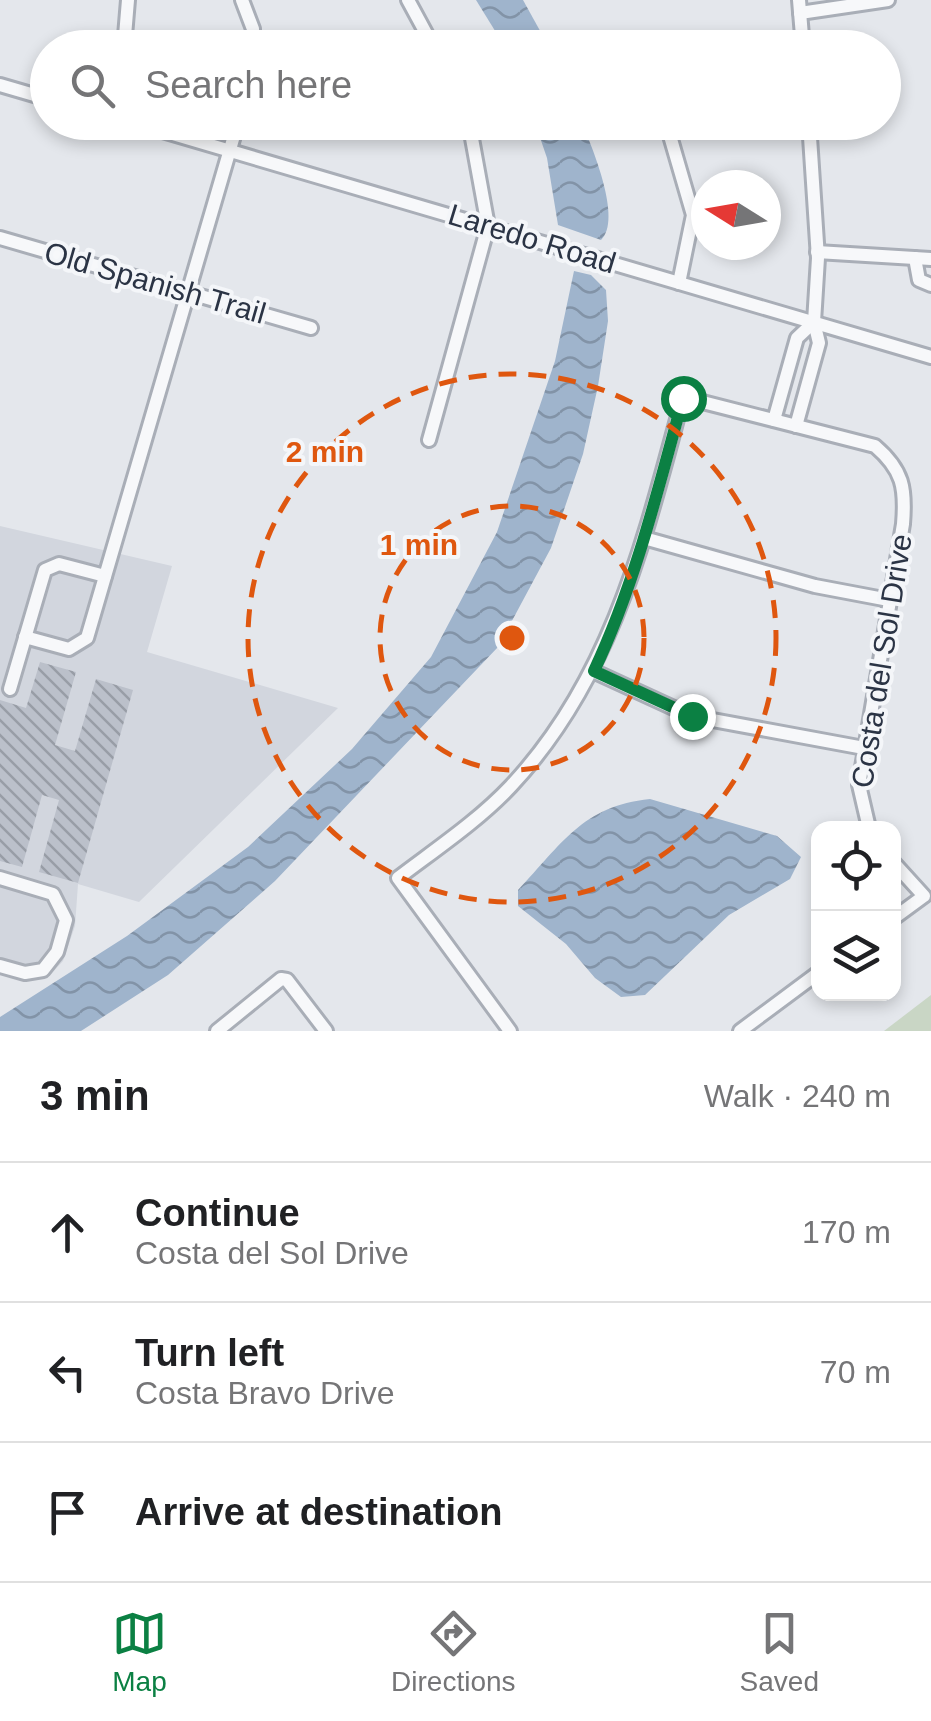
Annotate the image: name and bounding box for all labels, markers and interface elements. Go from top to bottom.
search box [30,30,901,140]
icon: search [65,58,120,113]
text: Search here [145,64,352,106]
north arrow [691,170,781,260]
street label: Laredo Road [444,197,620,280]
street label: Old Spanish Trail [41,235,269,330]
route start [661,376,707,422]
text: 2 min [286,435,364,468]
text: 1 min [380,528,458,561]
street label: Costa del Sol Drive [845,532,918,790]
centre of rings [494,620,530,656]
route end [670,694,716,740]
map controls [811,821,901,1001]
button: locate [811,821,901,911]
button: layers [811,911,901,1001]
text: 3 min [40,1072,150,1119]
text: Walk · 240 m [704,1078,891,1114]
text: Continue [135,1192,300,1234]
icon: ahead [40,1205,95,1260]
text: 170 m [802,1214,891,1250]
text: Costa del Sol Drive [135,1235,409,1271]
text: Turn left [135,1332,284,1374]
icon: left [40,1345,95,1400]
text: 70 m [820,1354,891,1390]
text: Costa Bravo Drive [135,1375,395,1411]
icon: arrive [40,1485,95,1540]
text: Arrive at destination [135,1491,502,1533]
tab: Map [112,1606,167,1698]
tab: Directions [391,1606,516,1698]
tab: Saved [740,1606,819,1698]

